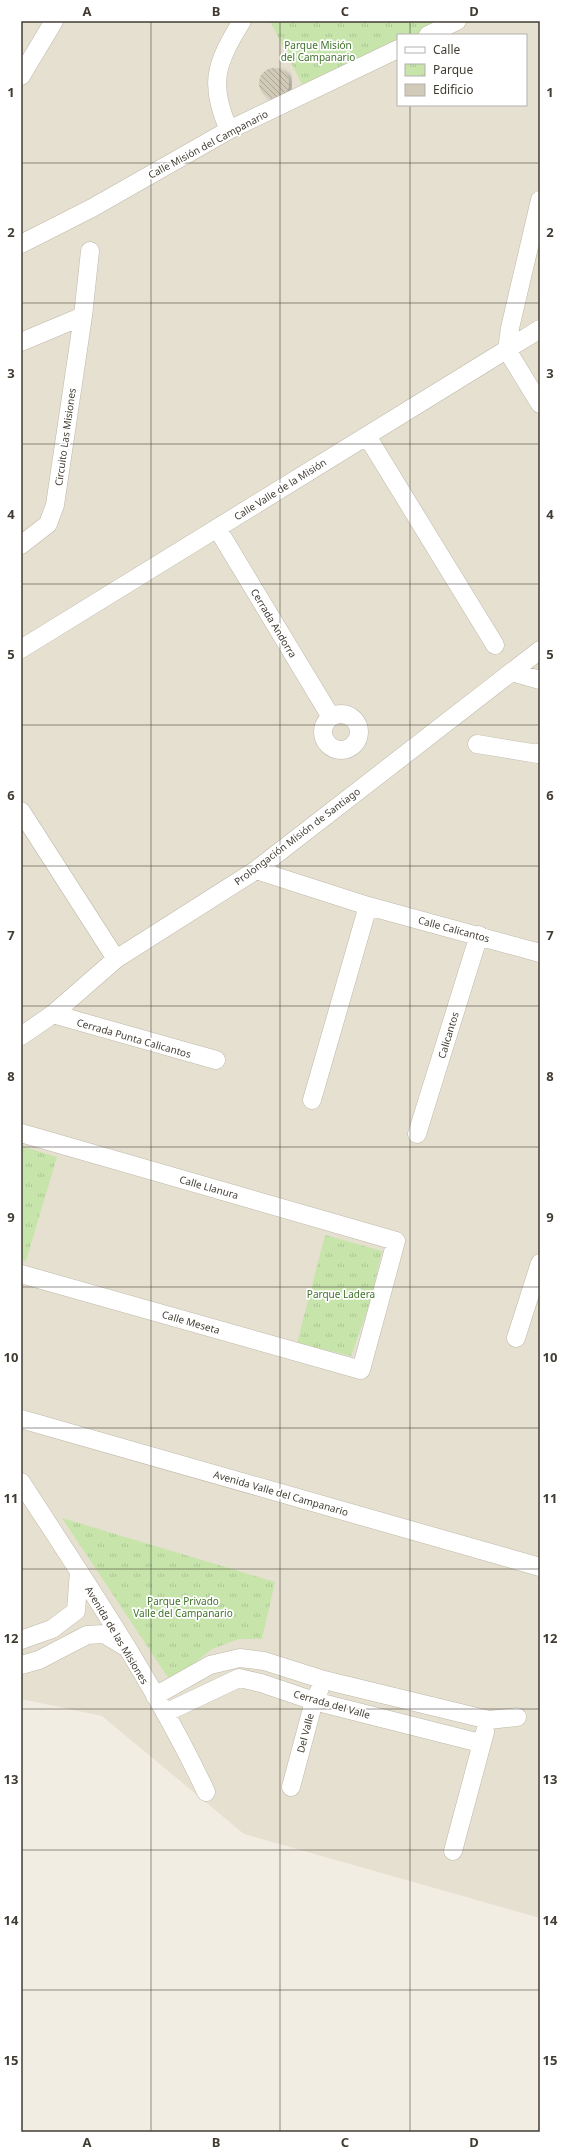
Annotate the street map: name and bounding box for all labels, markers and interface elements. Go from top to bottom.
text: A [83,2,92,20]
text: B [212,2,220,20]
text: C [341,2,349,20]
text: D [469,2,479,20]
legend [397,34,527,106]
park label: Parque Misión del Campanario [281,38,355,64]
text: Calle [433,41,461,58]
text: Parque [433,61,474,78]
text: Edificio [433,81,474,98]
text: 1 [7,83,15,101]
text: 1 [546,83,554,101]
street label: Calle Misión del Campanario [146,106,270,182]
text: 2 [7,223,15,241]
text: 2 [546,223,554,241]
text: 3 [7,364,15,382]
text: 3 [546,364,554,382]
street label: Circuito Las Misiones [51,387,79,487]
street label: Calle Valle de la Misión [231,455,329,523]
text: 4 [7,505,15,523]
text: 4 [546,505,554,523]
street label: Cerrada Andorra [248,586,300,660]
text: 5 [7,645,15,663]
text: 5 [546,645,554,663]
street label: Prolongación Misión de Santiago [231,784,363,888]
text: 6 [7,786,15,804]
text: 6 [546,786,554,804]
street label: Calle Calicantos [417,913,491,945]
text: 7 [7,926,15,944]
text: 7 [546,926,554,944]
street label: Calicantos [434,1010,462,1060]
street label: Cerrada Punta Calicantos [75,1015,193,1061]
text: 8 [7,1067,15,1085]
text: 8 [546,1067,554,1085]
street label: Calle Llanura [178,1172,240,1202]
text: 9 [7,1208,15,1226]
text: 9 [546,1208,554,1226]
park label: Parque Ladera [307,1287,375,1301]
street label: Calle Meseta [160,1307,222,1337]
text: 10 [4,1348,18,1366]
text: 10 [543,1348,557,1366]
street label: Avenida Valle del Campanario [212,1467,350,1519]
text: 11 [4,1489,18,1507]
text: 11 [543,1489,557,1507]
street label: Avenida de las Misiones [82,1583,152,1687]
park label: Parque Privado Valle del Campanario [133,1594,233,1620]
text: 12 [4,1629,18,1647]
text: 12 [543,1629,557,1647]
street label: Cerrada del Valle [292,1686,372,1722]
street label: Del Valle [293,1711,317,1754]
text: 13 [4,1770,18,1788]
text: 13 [543,1770,557,1788]
text: 14 [4,1911,19,1929]
text: 14 [543,1911,558,1929]
text: 15 [4,2051,18,2069]
text: 15 [543,2051,557,2069]
text: A [83,2133,92,2151]
text: B [212,2133,220,2151]
text: C [341,2133,349,2151]
text: D [469,2133,479,2151]

